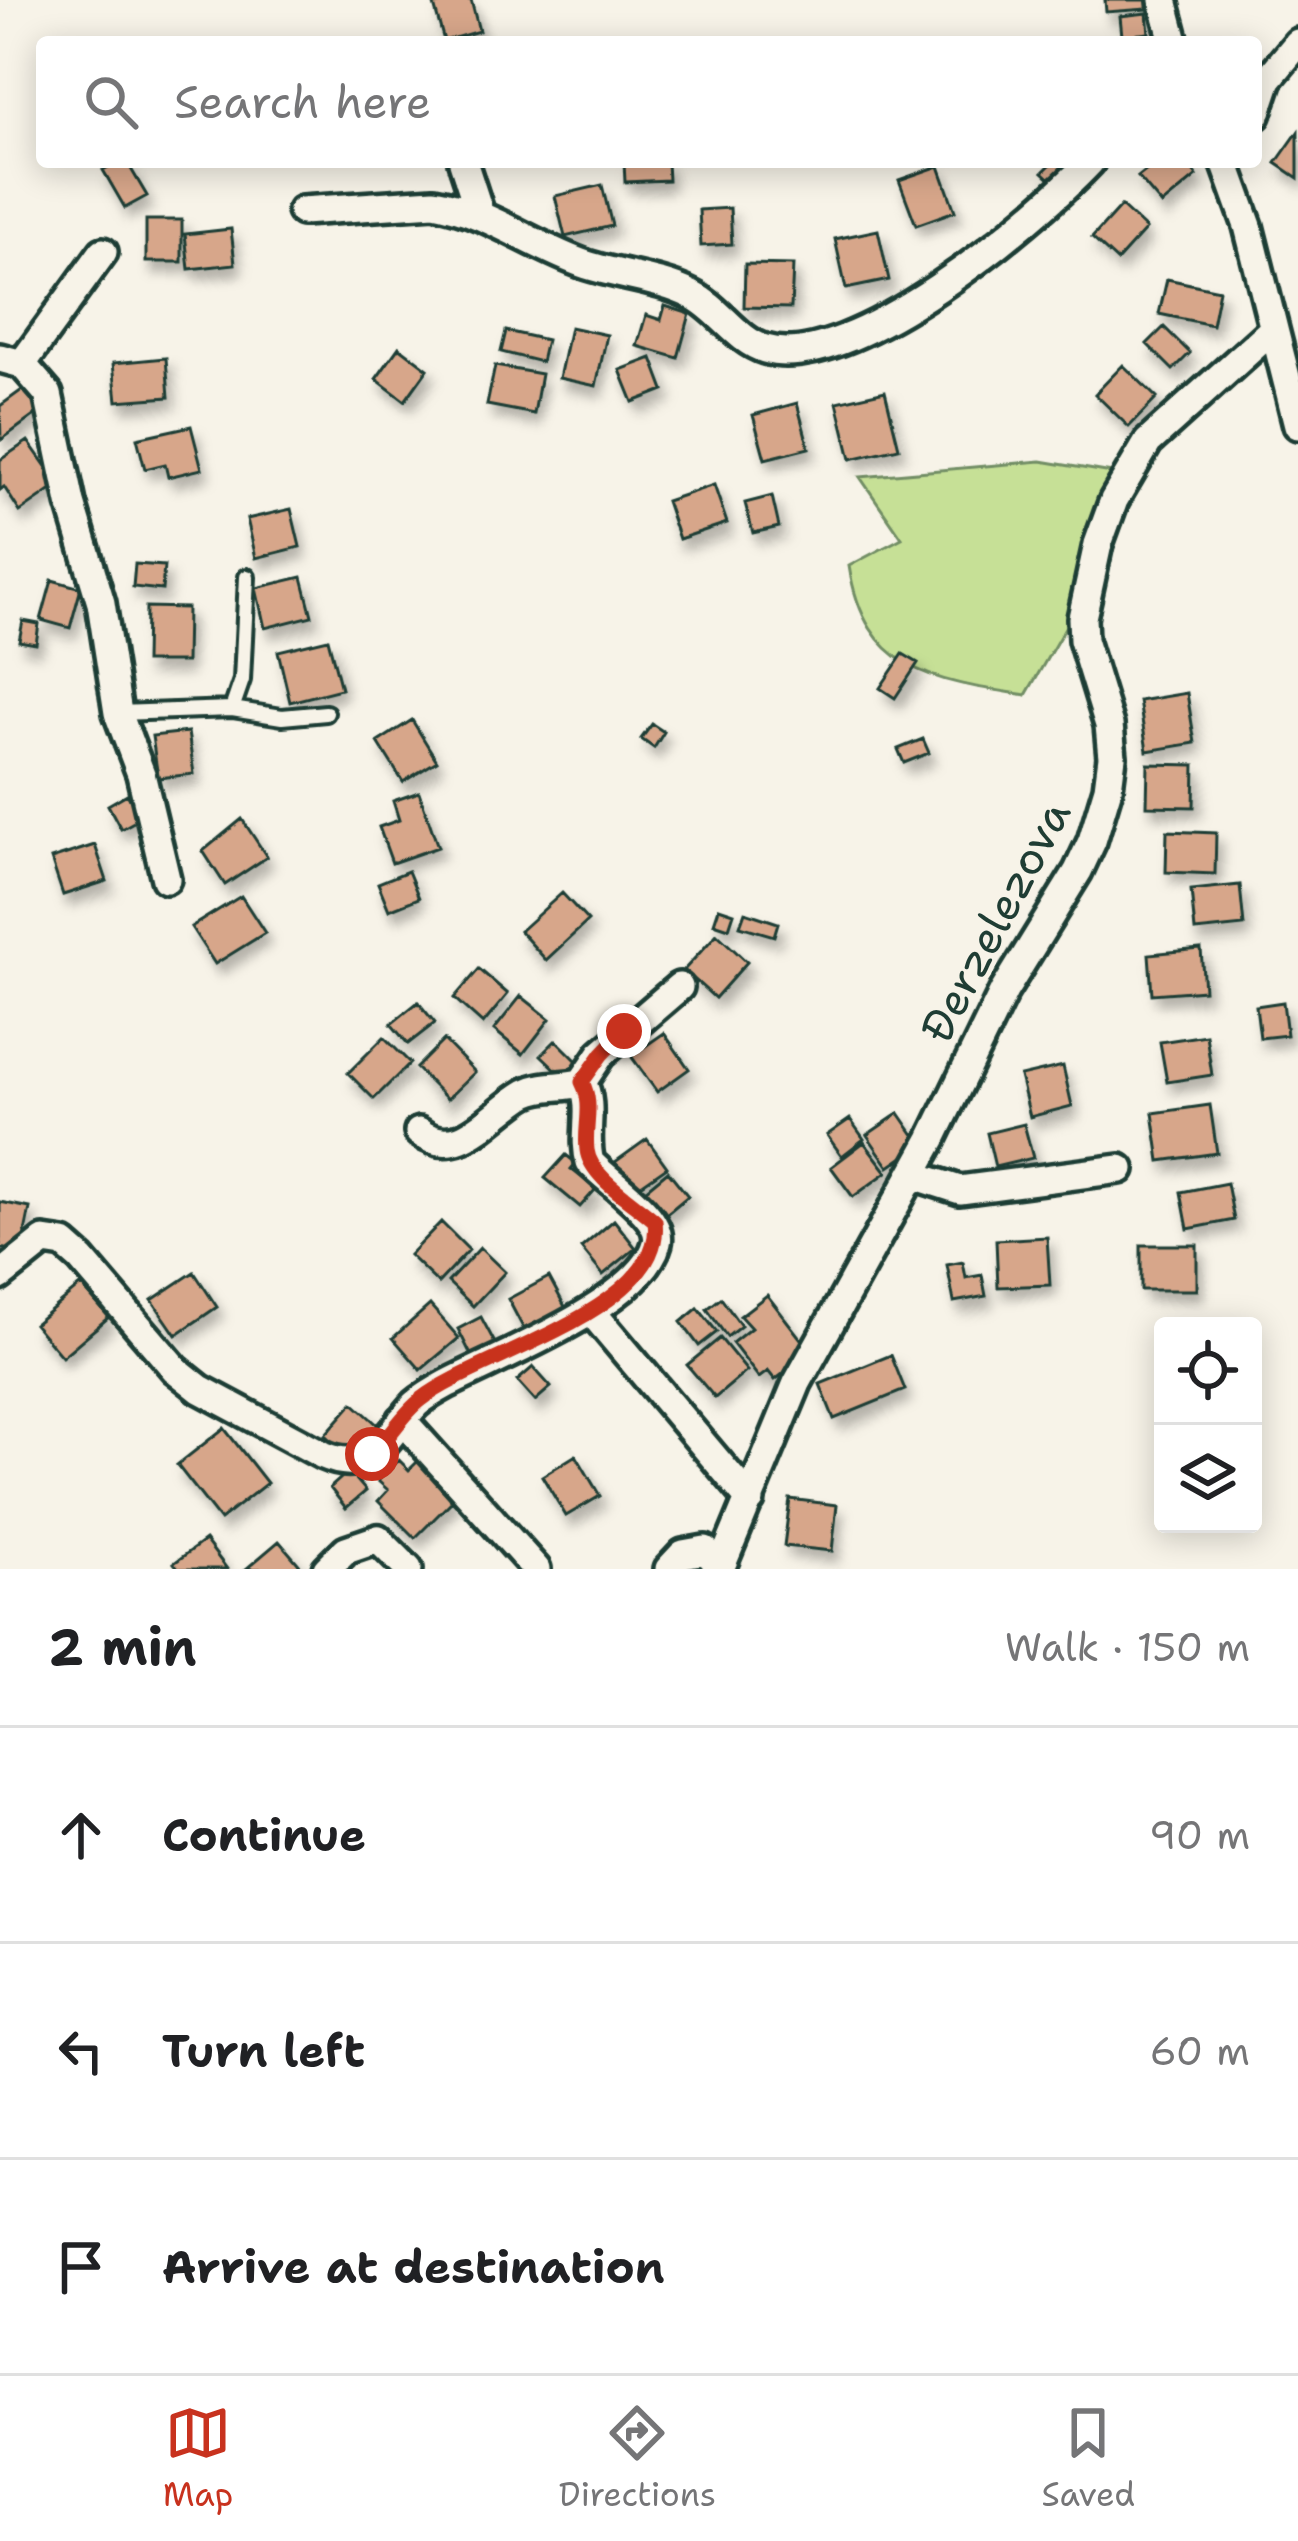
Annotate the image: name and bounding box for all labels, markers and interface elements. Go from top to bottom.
search box [36,36,1262,168]
icon: search [78,69,144,135]
text: Search here [174,72,431,132]
street label: Đerzelezova [906,789,1084,1053]
route end [597,1004,651,1058]
map controls [1154,1317,1262,1533]
button: locate [1154,1317,1262,1425]
button: layers [1154,1425,1262,1533]
route start [345,1427,399,1481]
text: 2 min [48,1613,197,1681]
text: Walk · 150 m [1005,1621,1250,1673]
icon: ahead [48,1802,114,1868]
text: Continue [162,1805,366,1865]
text: 90 m [1149,1809,1250,1861]
icon: left [48,2018,114,2084]
text: Turn left [162,2021,365,2081]
text: 60 m [1150,2025,1250,2077]
icon: arrive [48,2234,114,2300]
text: Arrive at destination [162,2237,665,2297]
tab: Map [163,2400,233,2517]
tab: Directions [559,2400,716,2517]
tab: Saved [1042,2400,1135,2517]

